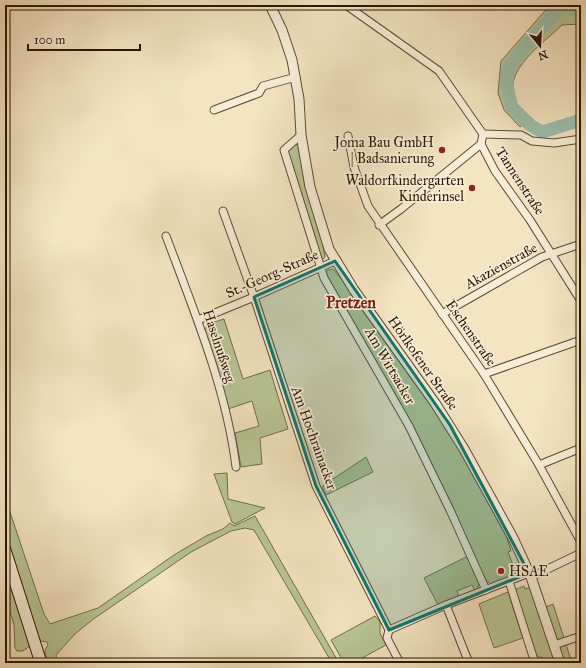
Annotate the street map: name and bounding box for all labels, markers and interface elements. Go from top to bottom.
scale bar [28,26,140,52]
north arrow [520,26,560,66]
text: 100 m [34,33,65,47]
text: N [536,47,549,63]
place label: Joma Bau GmbH | Badsanierung [333,134,434,167]
street label: Tannenstraße [492,144,548,218]
marker: Joma Bau GmbH | Badsanierung [437,145,447,155]
place label: Waldorfkindergarten Kinderinsel [346,172,464,205]
marker: Waldorfkindergarten Kinderinsel [467,183,477,193]
street label: Akazienstraße [461,239,540,293]
street label: St.-Georg-Straße [223,246,321,302]
district label: Pretzen [326,293,376,312]
street label: Eschenstraße [442,297,500,369]
street label: Haselnußweg [199,307,239,385]
street label: Hörlkofener Straße [384,313,462,413]
street label: Am Wirtsacker [361,324,419,408]
street label: Am Hochrainacker [287,383,341,493]
place label: HSAE [509,563,549,580]
marker: HSAE [496,566,506,576]

